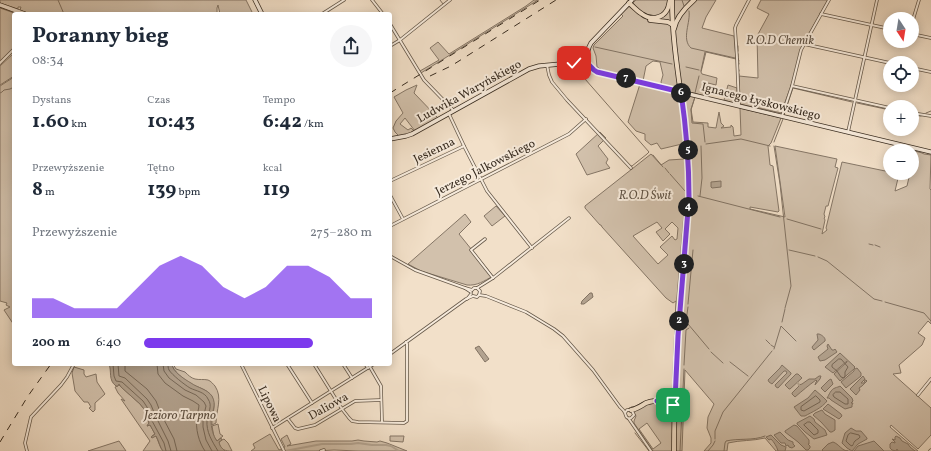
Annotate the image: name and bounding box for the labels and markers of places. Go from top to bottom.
pin [557,46,591,80]
pin: 7 [616,68,636,88]
pin: 6 [671,83,691,103]
pin: 5 [678,140,698,160]
pin: 4 [678,197,698,217]
pin: 3 [674,254,694,274]
pin: 2 [669,311,689,331]
pin [656,388,690,422]

